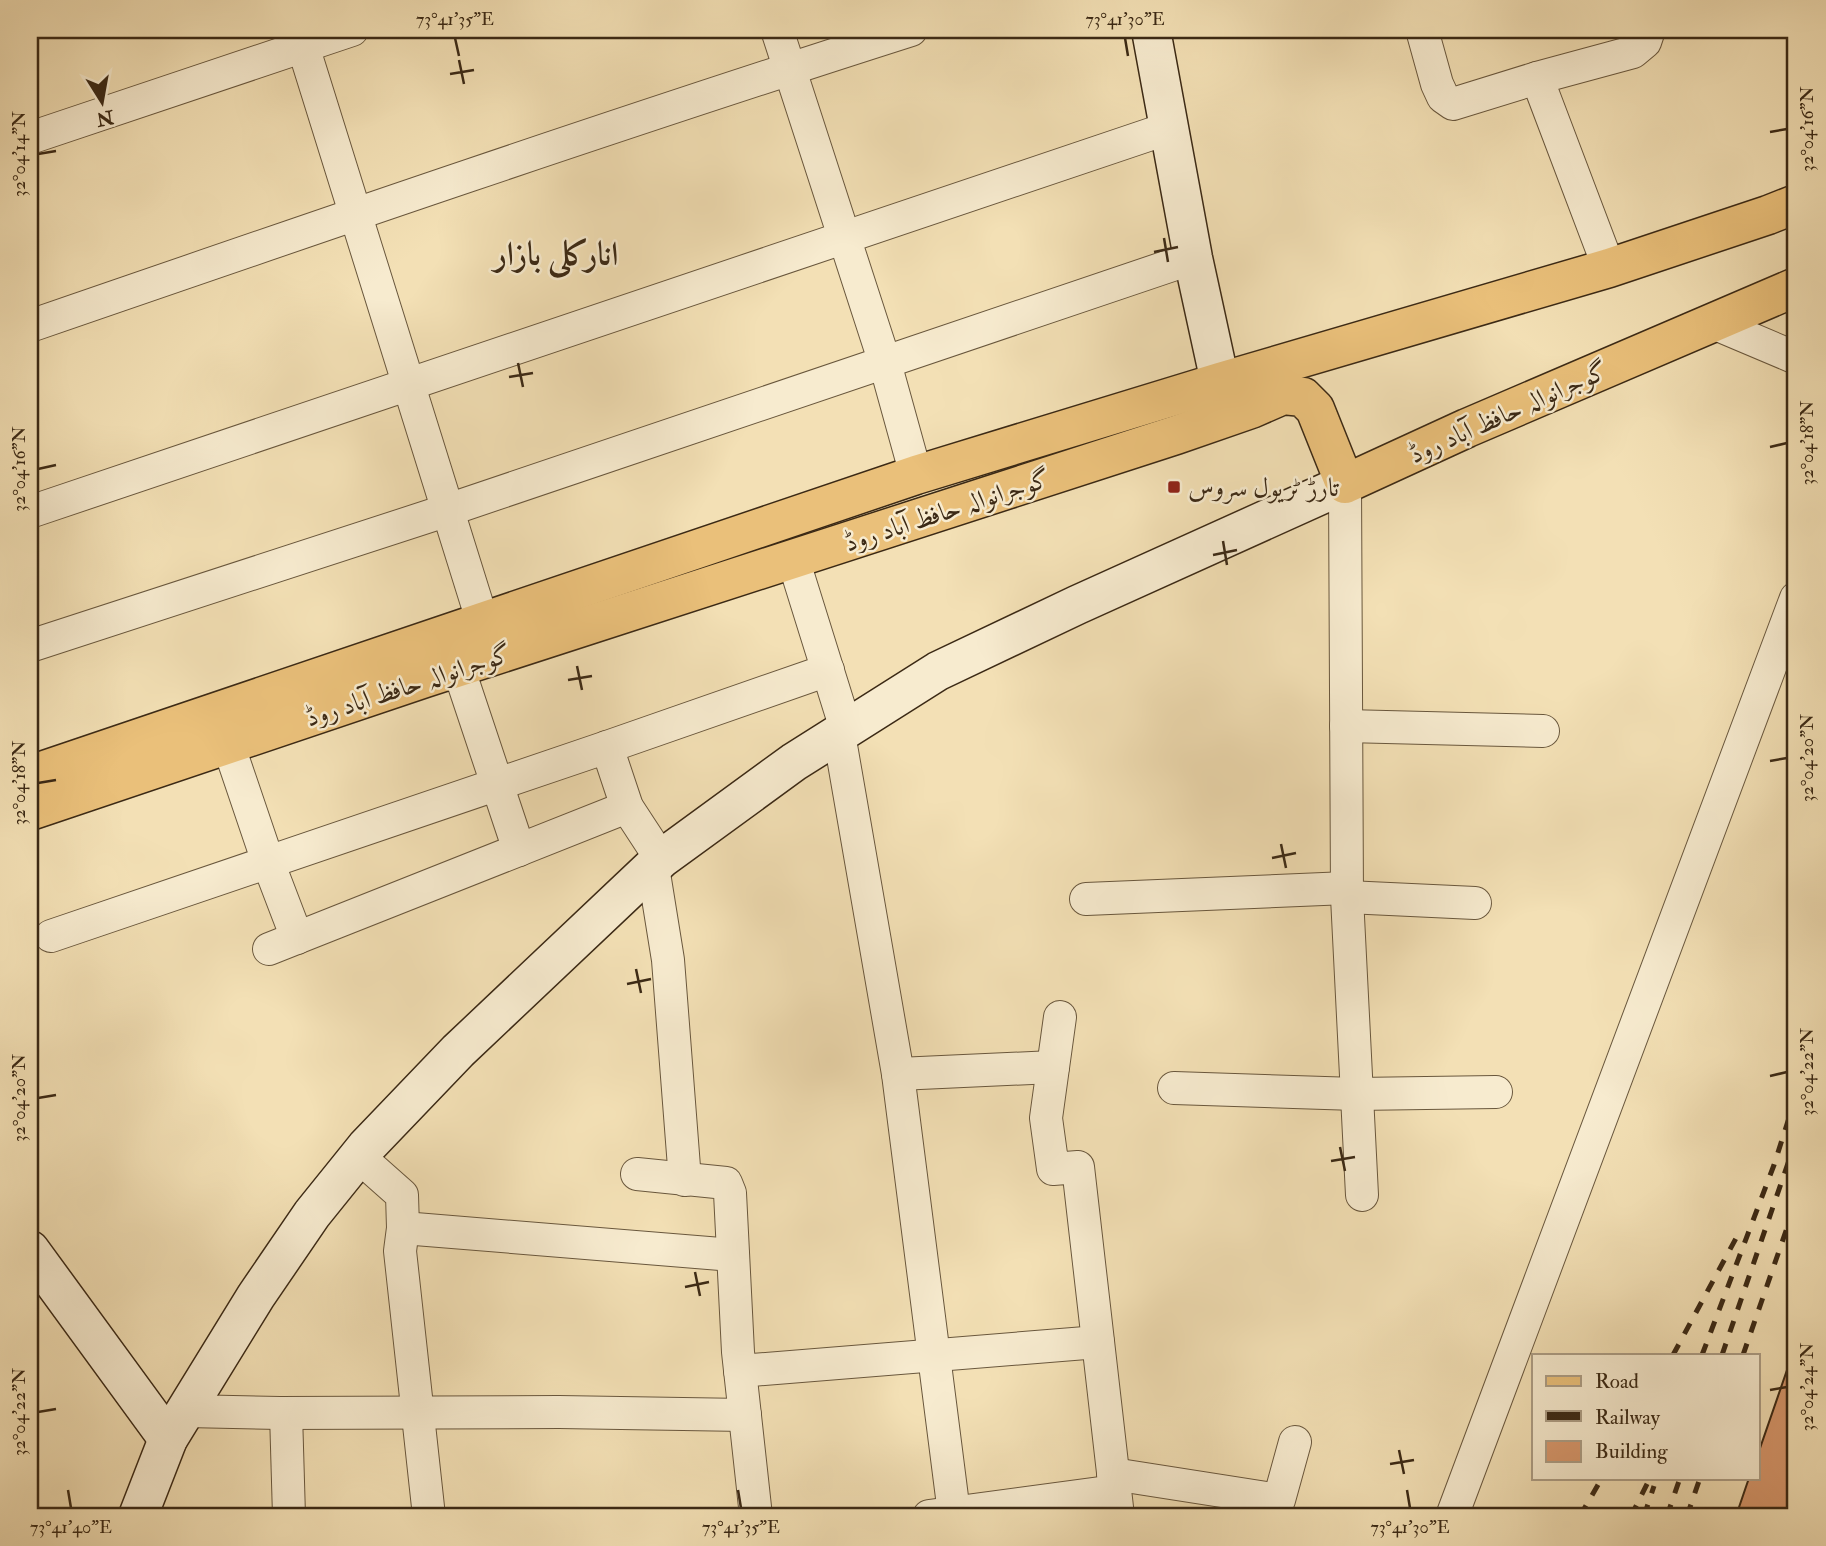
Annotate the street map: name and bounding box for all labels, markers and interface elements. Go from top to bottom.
text: 73°41'35"E [416,8,494,31]
text: 73°41'30"E [1085,8,1165,31]
north arrow [66,66,136,136]
text: 32°04'16"N [1796,86,1819,172]
text: N [93,104,117,131]
text: 32°04'14"N [8,111,31,197]
district label: انارکلی بازار [490,234,618,280]
street label: گوجرانوالہ حافظ آباد روڈ [1404,355,1613,471]
text: 32°04'18"N [1796,401,1819,485]
text: 32°04'16"N [8,426,31,512]
street label: گوجرانوالہ حافظ آباد روڈ [840,463,1054,559]
place label: تارڑ ٹریول سروس [1188,472,1340,504]
marker: تارڑ ٹریول سروس [1166,479,1182,495]
street label: گوجرانوالہ حافظ آباد روڈ [301,638,515,734]
text: 32°04'20"N [1796,714,1819,802]
text: 32°04'18"N [8,741,31,825]
text: 32°04'22"N [1796,1028,1819,1116]
text: 32°04'20"N [8,1054,31,1142]
text: 32°04'24"N [1796,1343,1819,1431]
legend [1532,1354,1759,1480]
text: 32°04'22"N [8,1368,31,1456]
text: Road [1595,1368,1640,1395]
text: Railway [1595,1404,1661,1431]
text: Building [1595,1438,1668,1465]
text: 73°41'40"E [30,1516,112,1539]
text: 73°41'35"E [702,1516,780,1539]
text: 73°41'30"E [1370,1516,1450,1539]

